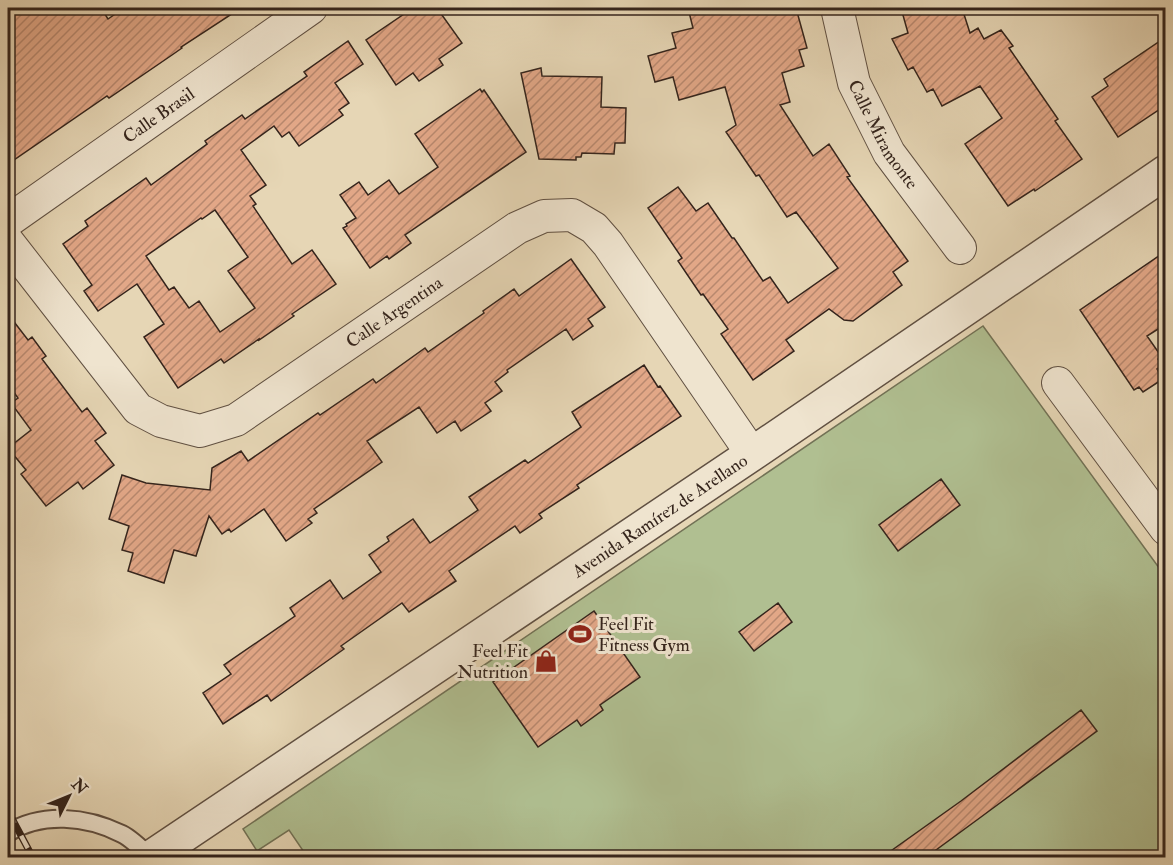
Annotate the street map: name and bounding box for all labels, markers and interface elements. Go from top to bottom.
street label: Calle Miramonte [843,76,924,194]
street label: Calle Brasil [118,82,199,148]
street label: Calle Argentina [341,271,447,353]
street label: Avenida Ramírez de Arellano [567,449,752,583]
place label: Feel Fit Fitness Gym [598,613,690,657]
sports icon: Feel Fit Fitness Gym [567,621,593,647]
place label: Feel Fit Nutrition [457,640,528,684]
shop icon: Feel Fit Nutrition [533,648,559,674]
north arrow [39,766,99,826]
text: N [66,774,92,799]

